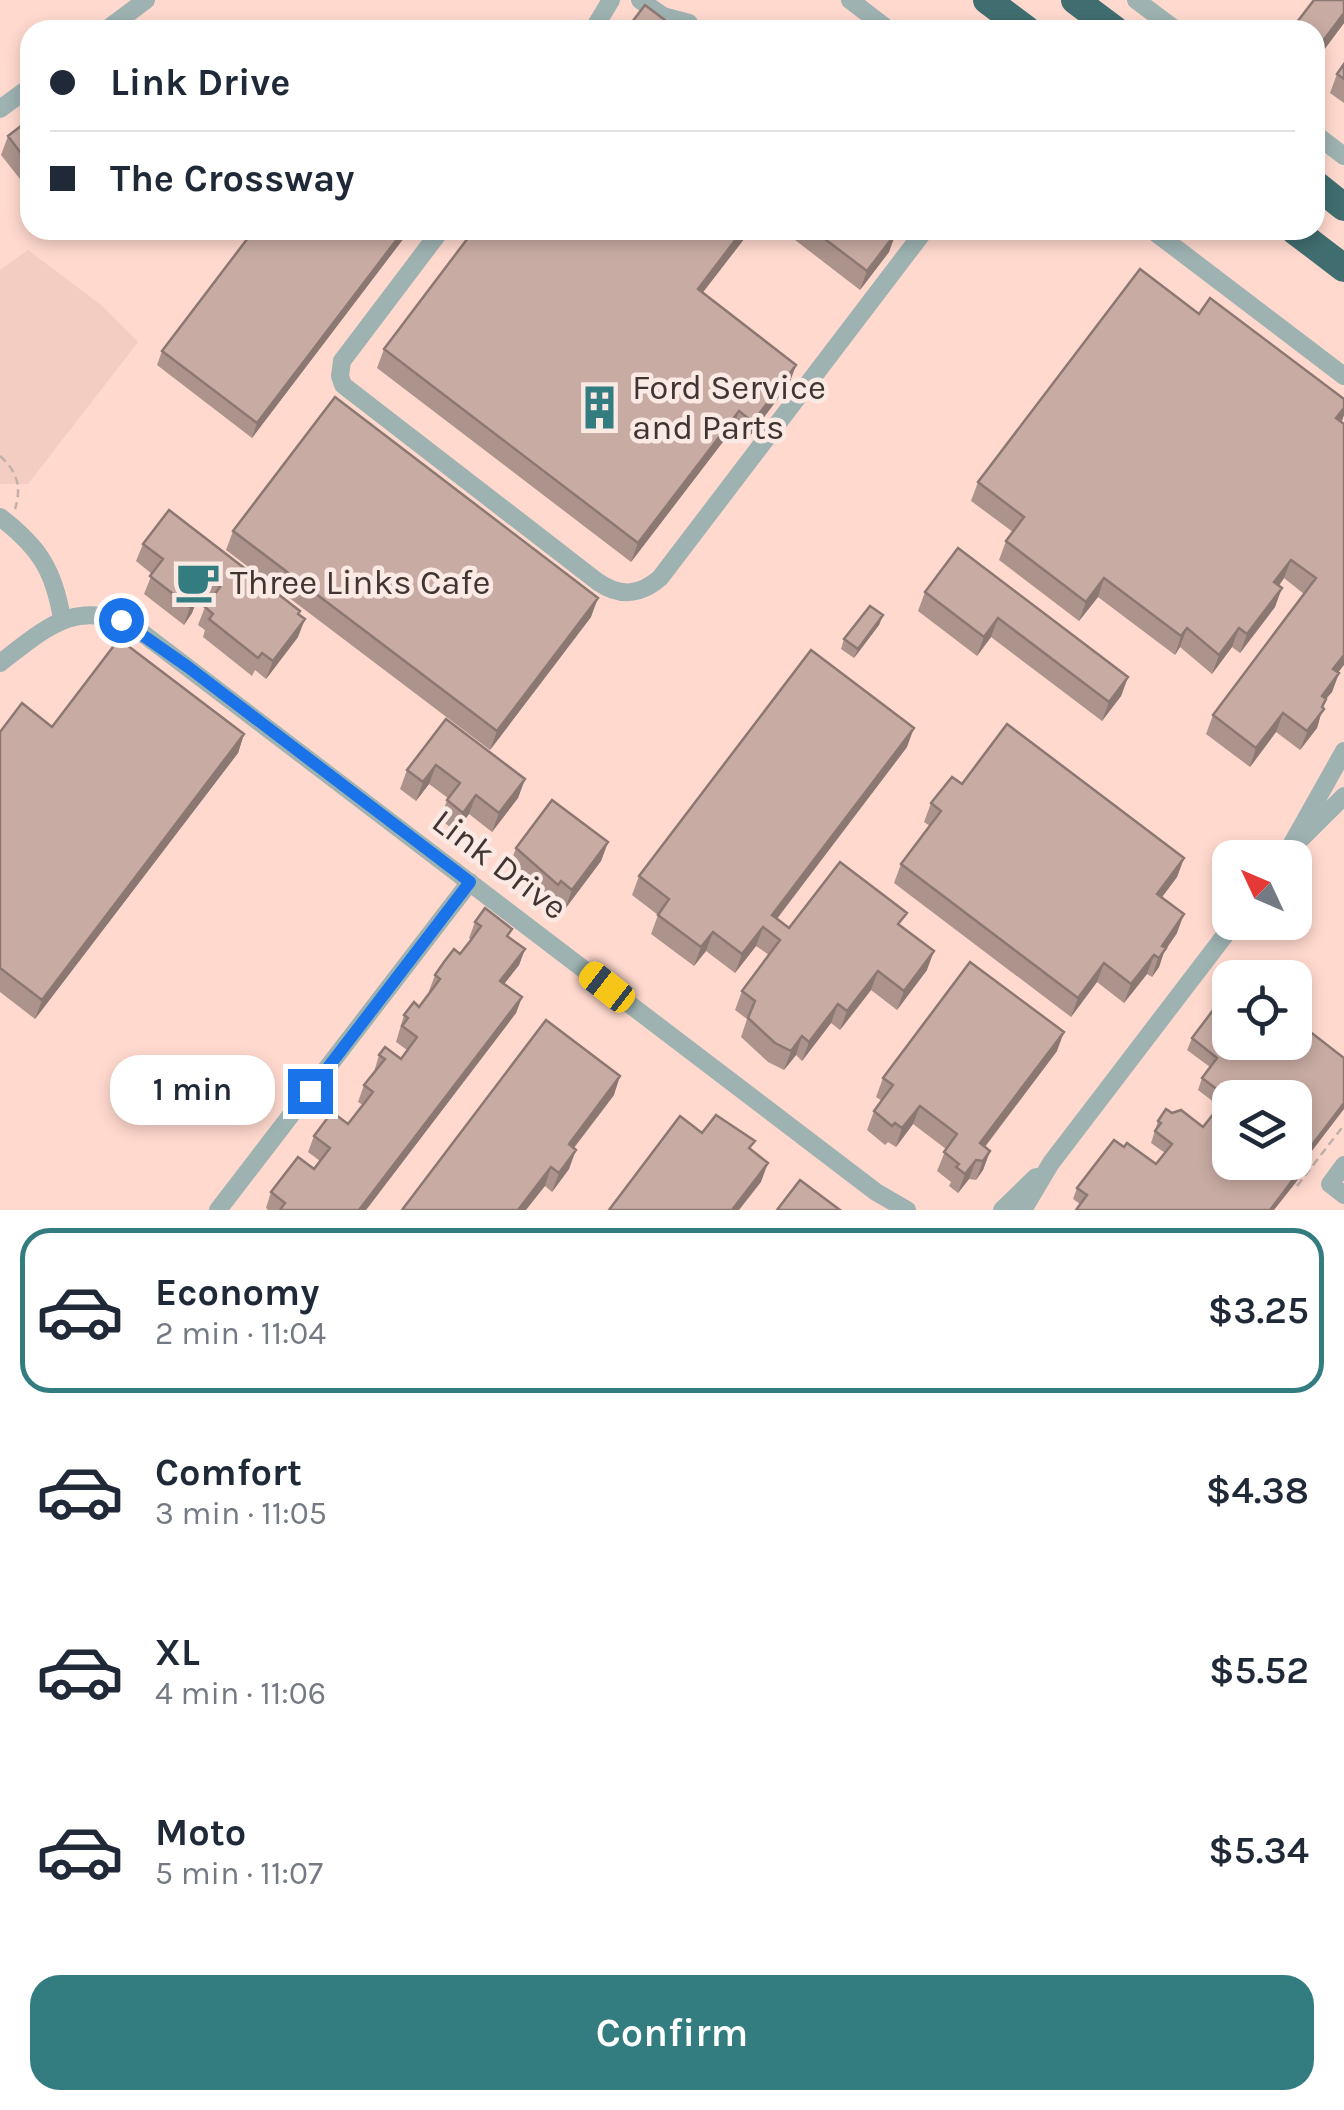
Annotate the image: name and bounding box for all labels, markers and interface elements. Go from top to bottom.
text: Link Drive [110,60,290,105]
text: The Crossway [110,156,354,201]
place label: Ford Service and Parts [632,367,826,448]
building icon: Ford Service and Parts [575,383,623,431]
cafe icon: Three Links Cafe [173,558,221,606]
place label: Three Links Cafe [230,562,491,603]
route start [99,598,144,643]
street label: Link Drive [424,801,575,928]
north arrow [1212,840,1312,940]
map controls [1212,840,1312,1180]
car [574,957,640,1017]
button: locate [1212,960,1312,1060]
callout: 1 min [110,1056,275,1126]
route end [288,1069,333,1114]
text: 1 min [153,1071,232,1108]
button: layers [1212,1080,1312,1180]
icon: car [35,1266,125,1356]
text: Economy [155,1270,319,1315]
text: $3.25 [1208,1288,1309,1333]
text: 2 min · 11:04 [155,1315,326,1352]
icon: car [35,1446,125,1536]
text: Comfort [155,1450,302,1495]
text: $4.38 [1206,1468,1309,1513]
text: 3 min · 11:05 [155,1495,327,1532]
icon: car [35,1626,125,1716]
text: XL [155,1630,200,1675]
text: $5.52 [1209,1648,1309,1693]
text: 4 min · 11:06 [155,1675,326,1712]
icon: car [35,1806,125,1896]
text: Moto [155,1810,246,1855]
text: $5.34 [1208,1828,1309,1873]
text: 5 min · 11:07 [155,1855,323,1892]
button: Confirm [30,1975,1314,2090]

